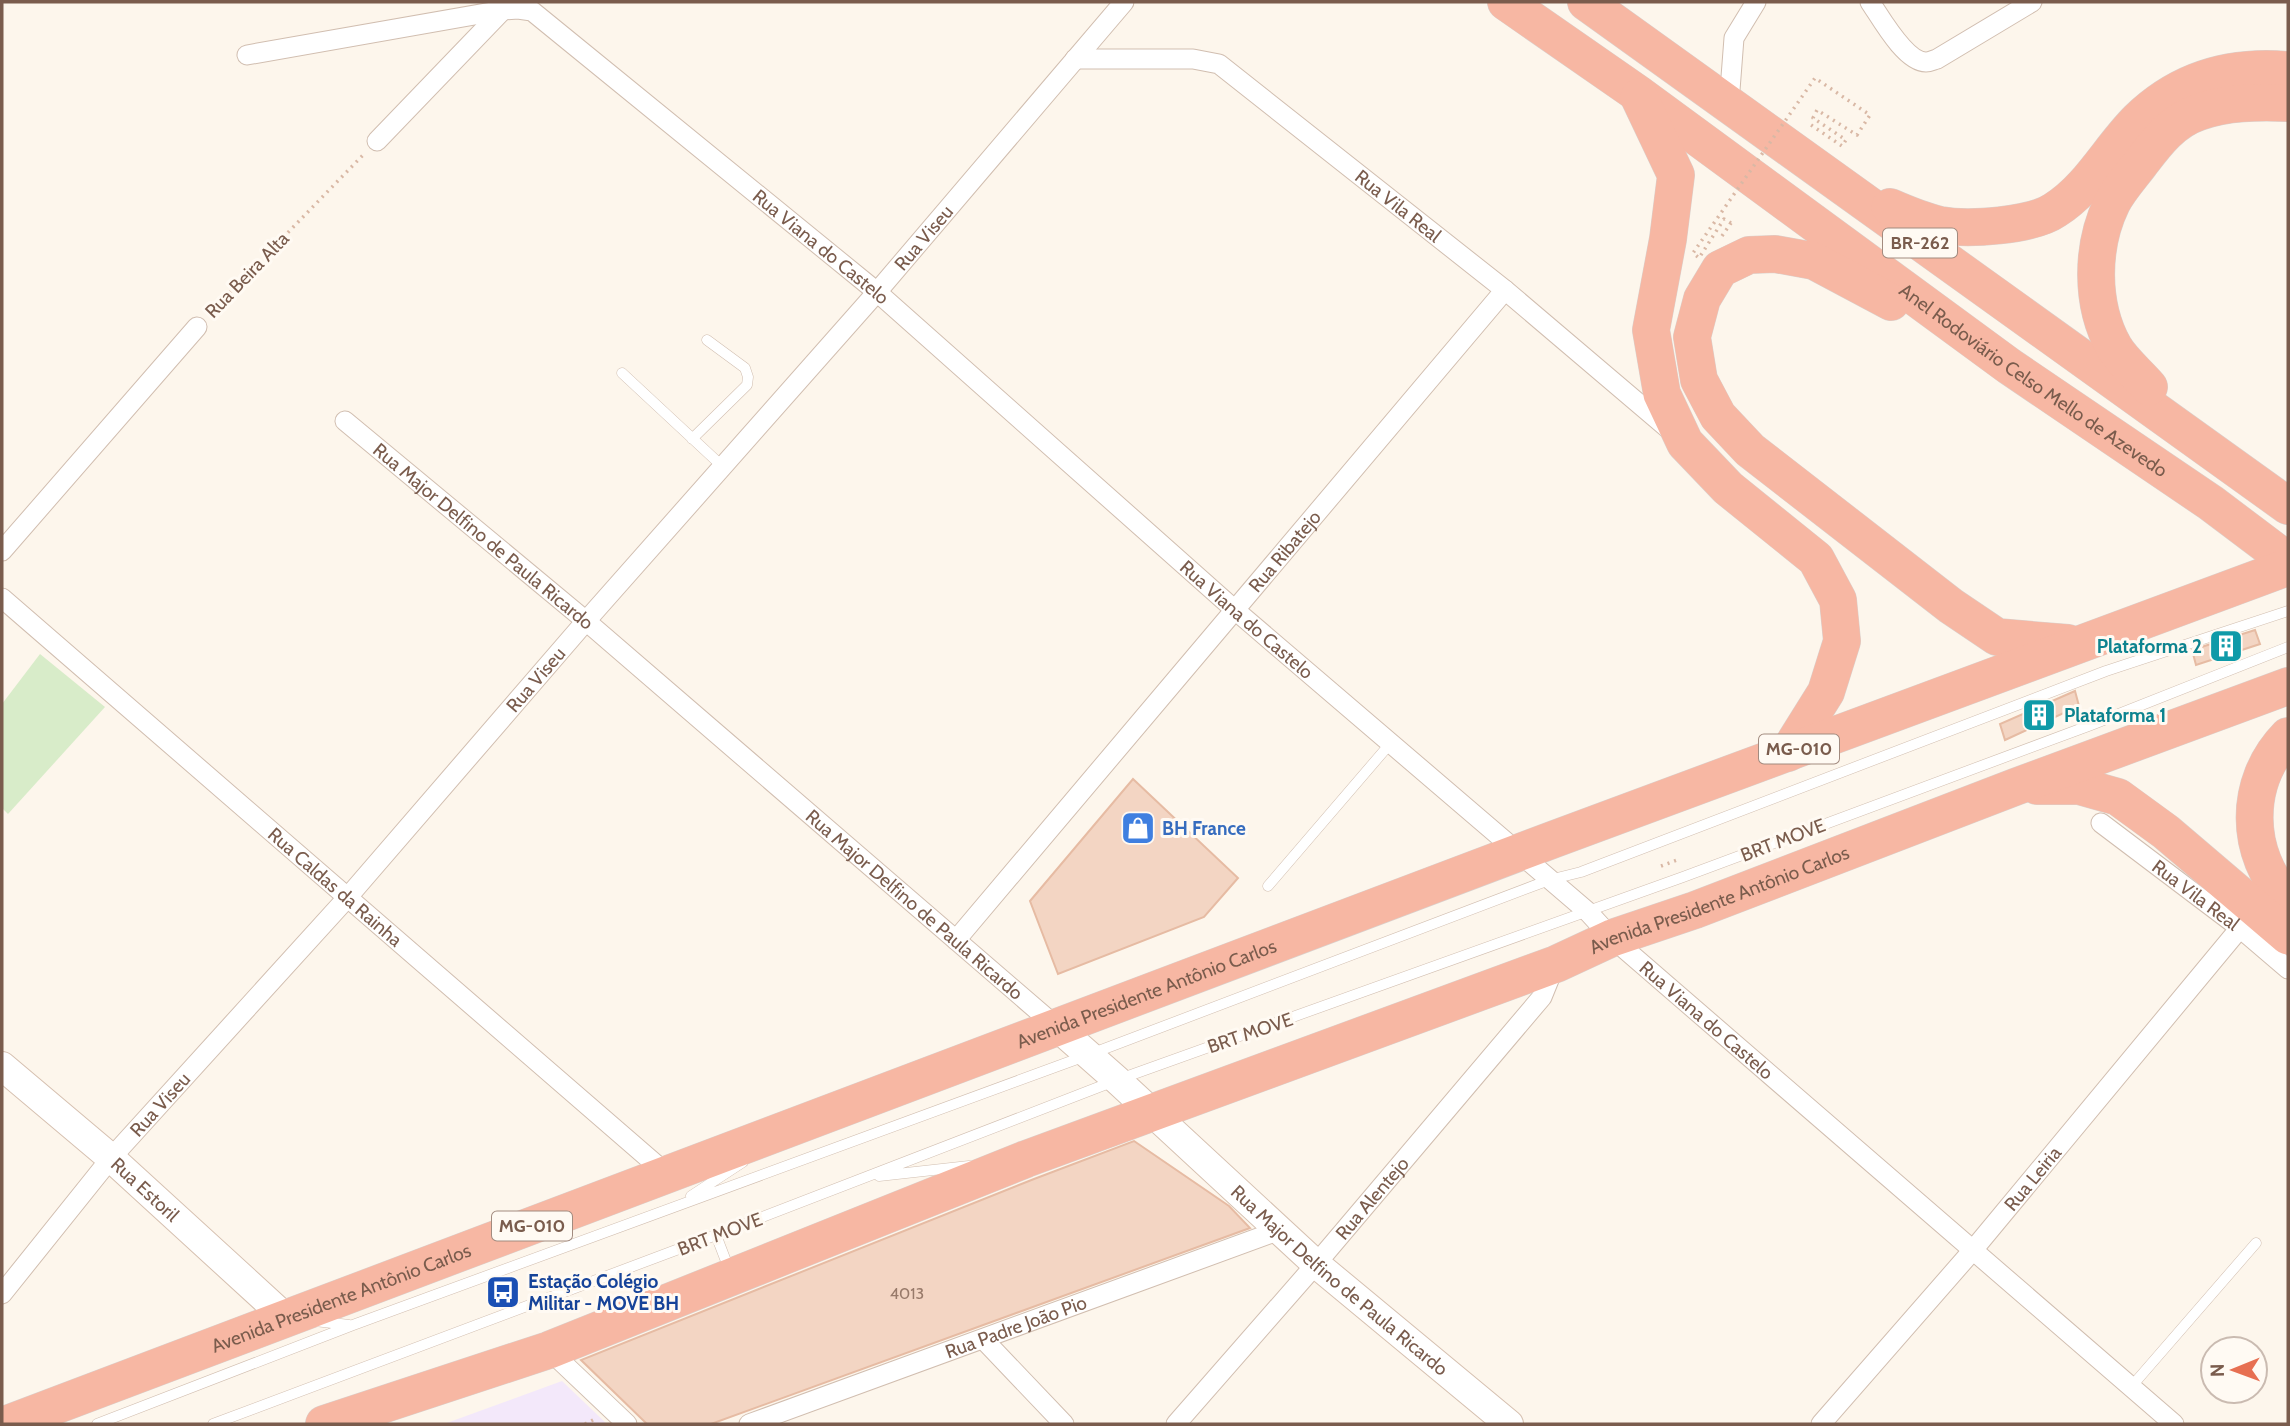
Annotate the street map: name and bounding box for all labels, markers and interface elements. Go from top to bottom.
street label: Rua Vila Real [1351,165,1446,247]
street label: Rua Viana do Castelo [748,184,894,309]
street label: Rua Viseu [889,200,958,275]
street label: Rua Beira Alta [200,227,294,323]
road number: BR-262 [1883,229,1957,258]
street label: Anel Rodoviário Celso Mello de Azevedo [1895,278,2172,482]
street label: Rua Major Delfino de Paula Ricardo [369,438,598,634]
street label: Rua Ribatejo [1243,506,1325,597]
street label: Rua Viana do Castelo [1175,555,1318,684]
building icon: Plataforma 2 [2207,627,2245,665]
place label: Plataforma 2 [2097,635,2202,658]
street label: Rua Viseu [501,642,570,717]
building icon: Plataforma 1 [2020,696,2058,734]
place label: Plataforma 1 [2064,704,2166,727]
road number: MG-010 [1759,734,1839,764]
street label: Rua Major Delfino de Paula Ricardo [801,804,1028,1004]
shop icon: BH France [1119,809,1157,847]
street label: BRT MOVE [1737,813,1829,867]
place label: BH France [1162,817,1246,840]
street label: Rua Caldas da Rainha [263,822,407,951]
street label: Avenida Presidente Antônio Carlos [1585,840,1852,959]
street label: Rua Vila Real [2148,854,2245,935]
street label: Avenida Presidente Antônio Carlos [1013,934,1279,1053]
street label: Rua Viana do Castelo [1635,956,1778,1084]
street label: BRT MOVE [1204,1008,1296,1058]
street label: Rua Viseu [125,1067,195,1141]
street label: Rua Leiria [1999,1142,2066,1215]
street label: Rua Estoril [106,1152,184,1227]
street label: Rua Alentejo [1330,1152,1413,1244]
street label: Rua Major Delfino de Paula Ricardo [1226,1180,1453,1380]
street label: BRT MOVE [674,1207,766,1261]
road number: MG-010 [492,1212,572,1240]
street label: Avenida Presidente Antônio Carlos [208,1238,474,1357]
place label: Estação Colégio Militar - MOVE BH [528,1270,679,1315]
bus stop icon: Estação Colégio Militar - MOVE BH [484,1273,522,1311]
house number: 4013 [890,1284,924,1303]
street label: Rua Padre João Pio [942,1290,1090,1363]
north arrow [2199,1335,2269,1405]
text: N [2206,1363,2229,1377]

